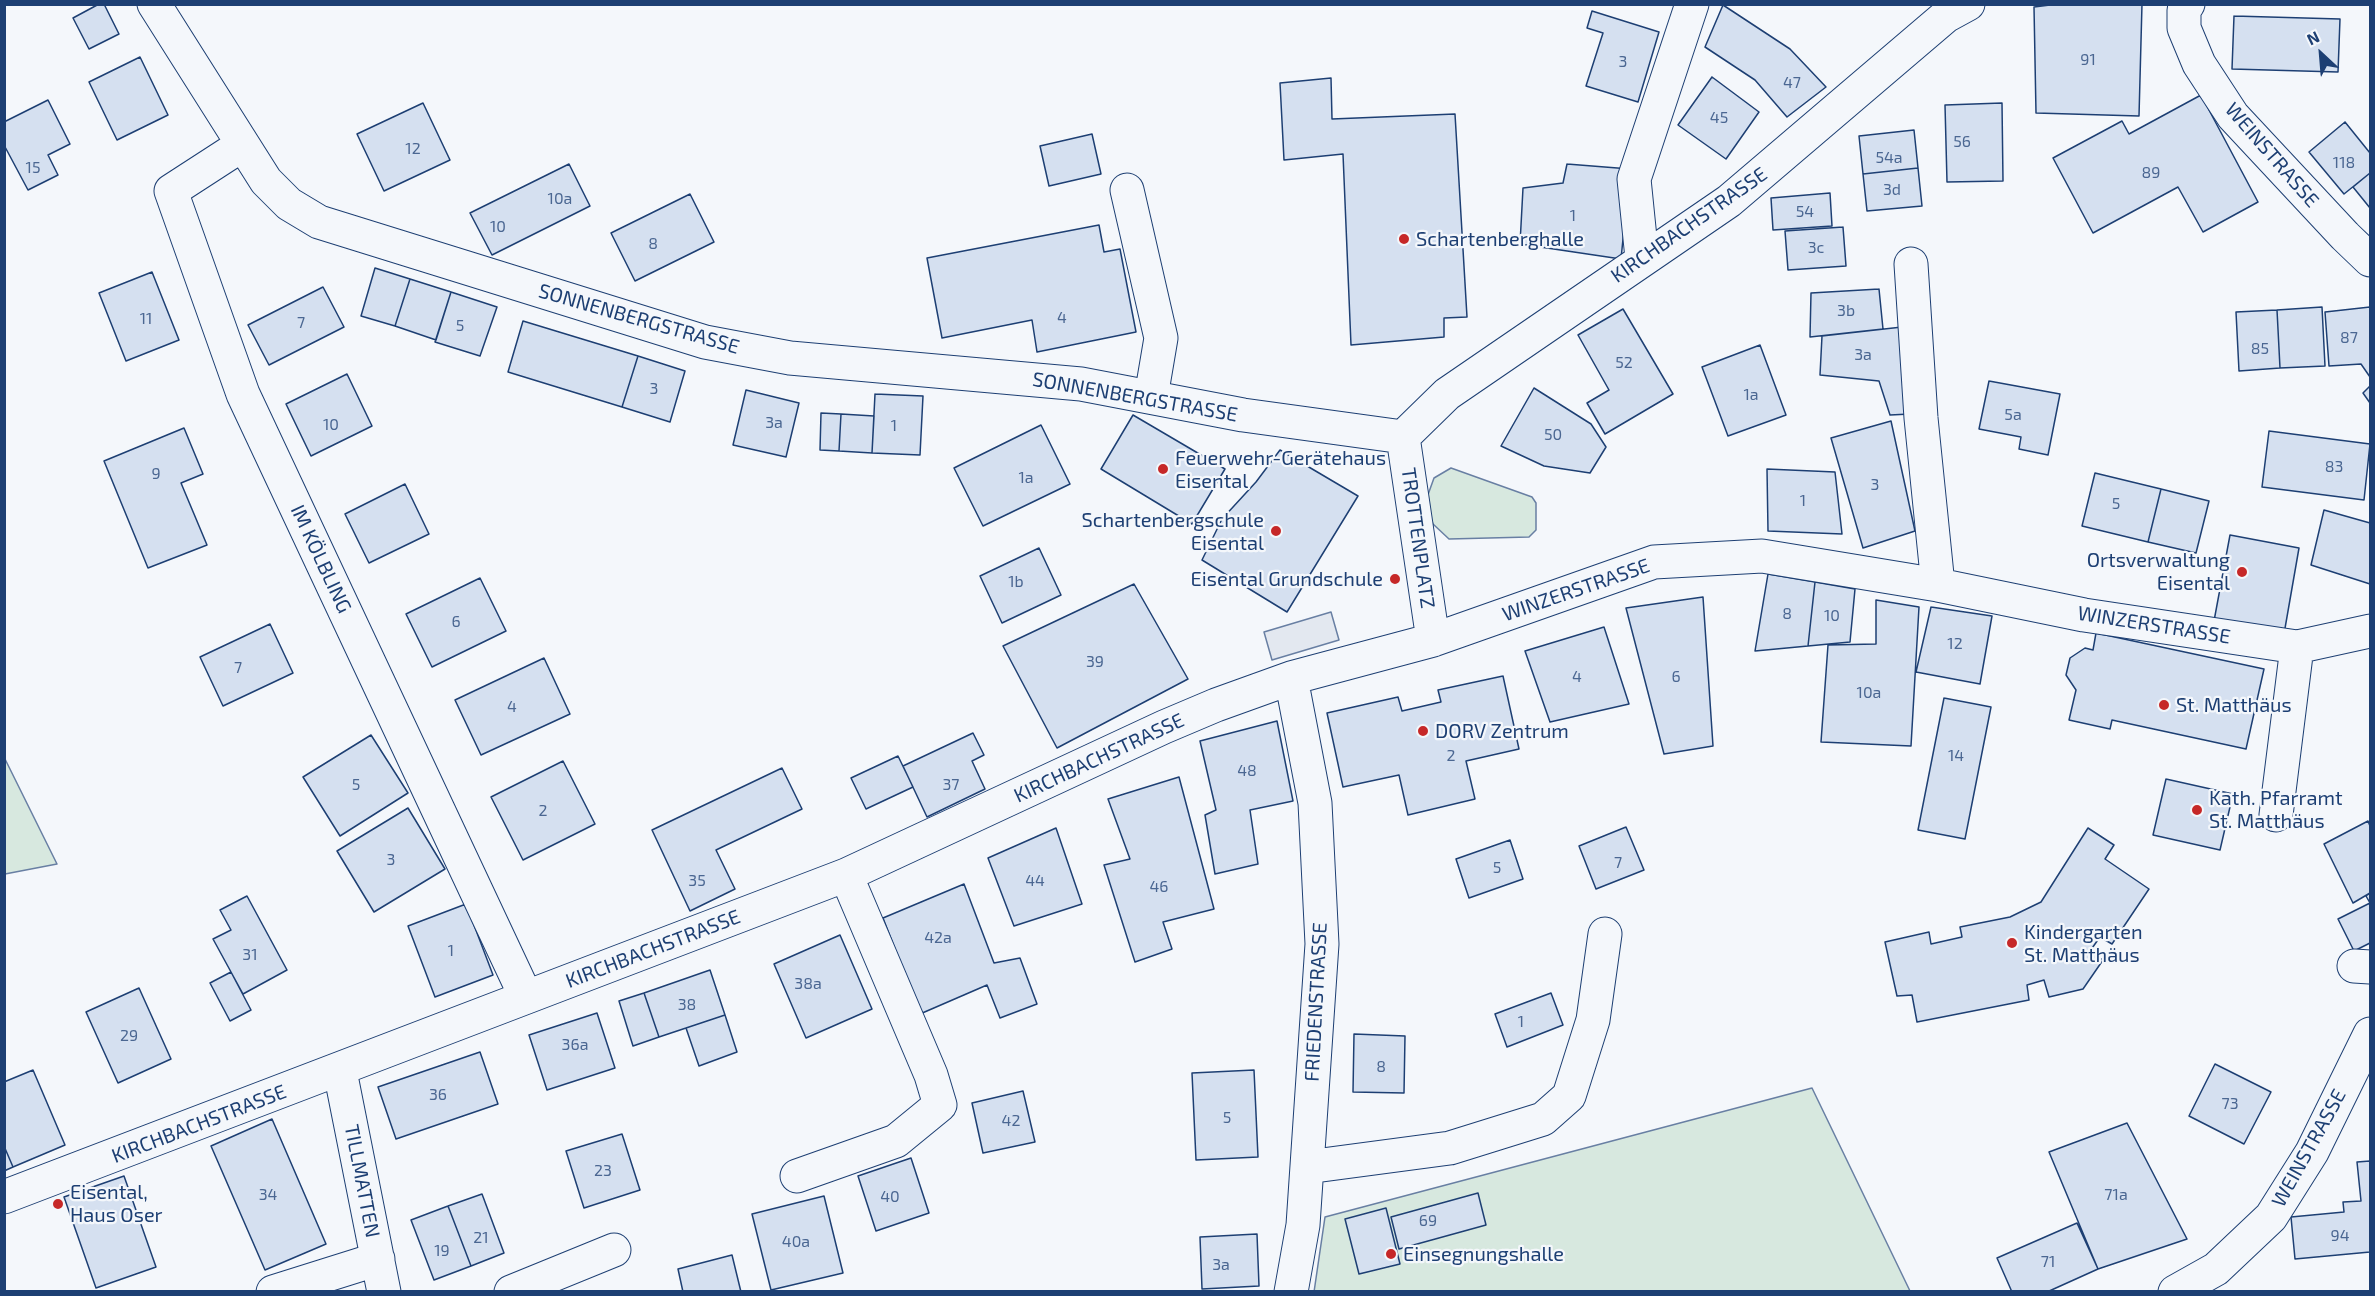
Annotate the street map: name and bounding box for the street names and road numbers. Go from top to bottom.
street label: WEINSTRASSE [2220,98,2324,212]
street label: KIRCHBACHSTRASSE [1606,162,1772,288]
street label: SONNENBERGSTRASSE [536,279,742,359]
street label: SONNENBERGSTRASSE [1031,367,1239,427]
street label: TROTTENPLATZ [1396,466,1440,610]
street label: IM KÖLBLING [285,501,357,617]
street label: WINZERSTRASSE [1499,554,1653,626]
street label: WINZERSTRASSE [2076,601,2232,649]
street label: KIRCHBACHSTRASSE [1010,708,1188,808]
street label: KIRCHBACHSTRASSE [562,905,744,993]
street label: FRIEDENSTRASSE [1300,922,1332,1082]
street label: KIRCHBACHSTRASSE [108,1080,290,1168]
street label: WEINSTRASSE [2267,1085,2351,1211]
street label: TILLMATTEN [339,1122,385,1240]

